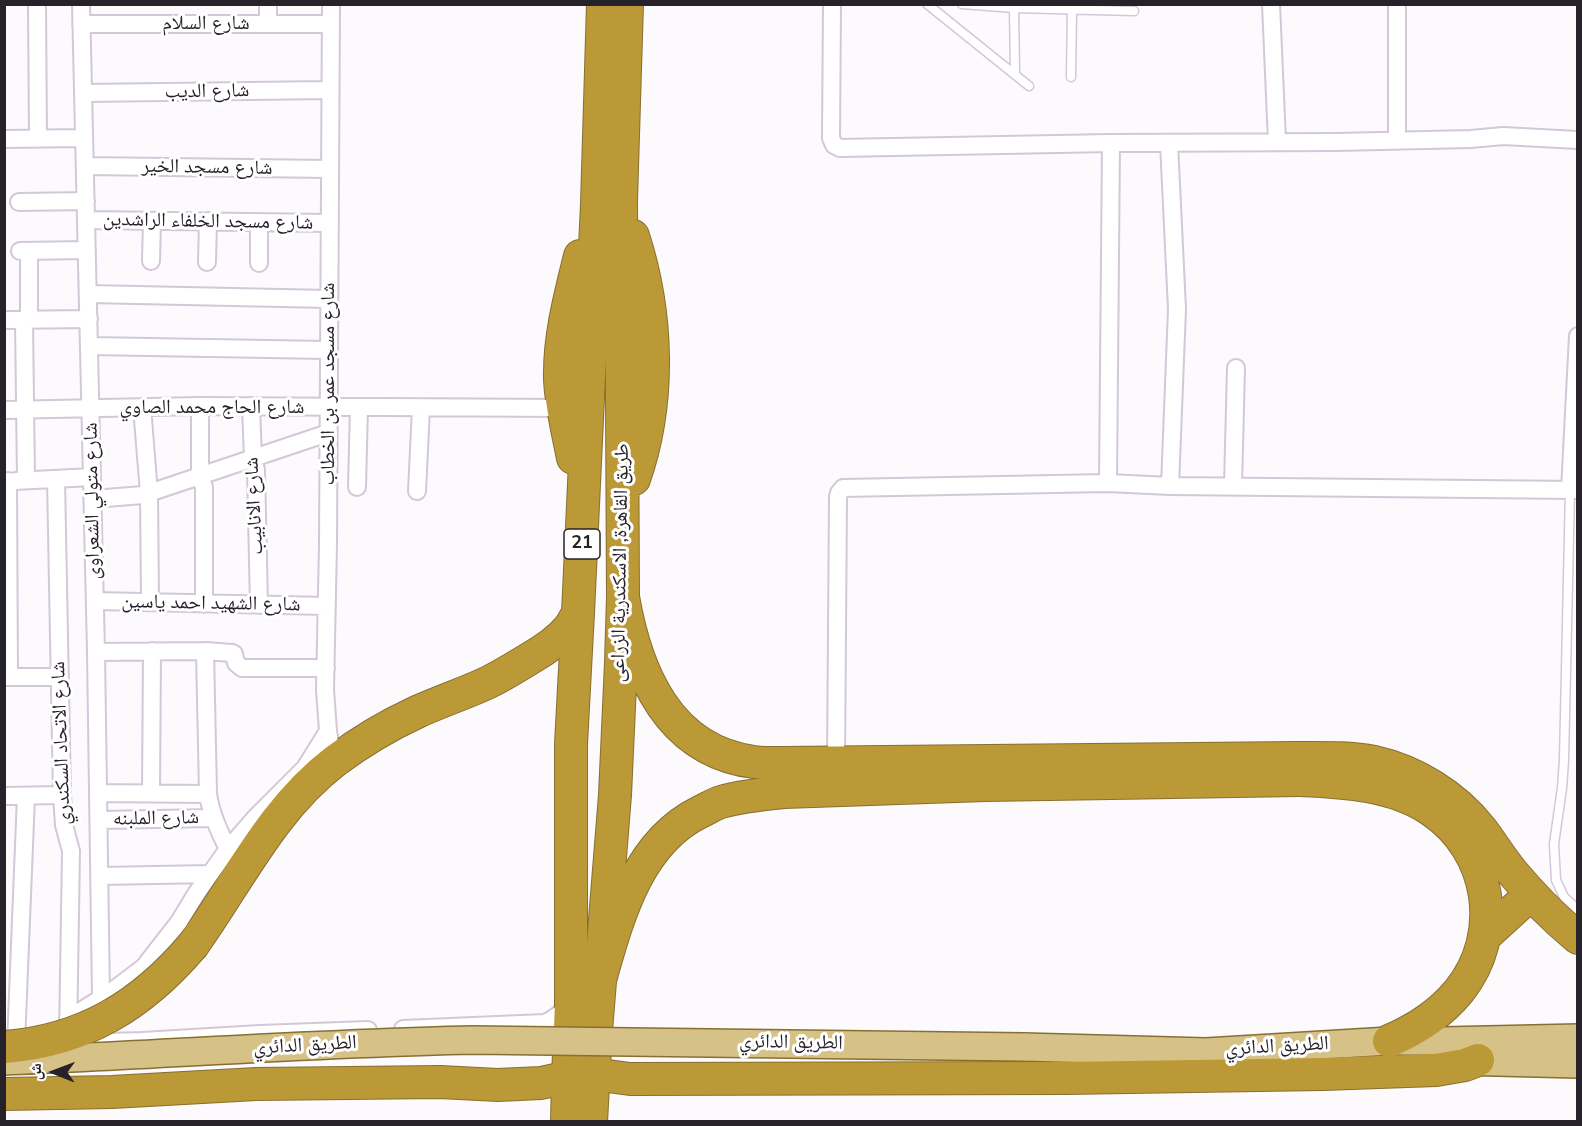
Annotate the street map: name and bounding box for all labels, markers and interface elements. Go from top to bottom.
street label: شارع السلام [162,12,250,36]
street label: شارع الديب [164,79,250,105]
street label: شارع مسجد الخير [141,155,273,181]
street label: شارع مسجد الخلفاء الراشدين [103,208,313,236]
street label: شارع مسجد عمر بن الخطاب [317,283,341,485]
street label: شارع الحاج محمد الصاوي [119,396,305,420]
street label: شارع متولي الشعراوى [80,422,106,580]
street label: طريق القاهرة, الاسكندرية الزراعى [607,443,635,683]
street label: شارع الانابيب [240,456,270,556]
road number: 21 [564,529,600,559]
street label: شارع الشهيد احمد ياسين [121,590,301,618]
street label: شارع الاتحاد السكندري [47,661,77,825]
street label: شارع الملبنه [113,806,199,832]
street label: الطريق الدائري [739,1030,843,1056]
street label: الطريق الدائري [253,1031,357,1061]
street label: الطريق الدائري [1225,1032,1329,1062]
north arrow [24,1042,84,1102]
text: ش [25,1063,47,1080]

